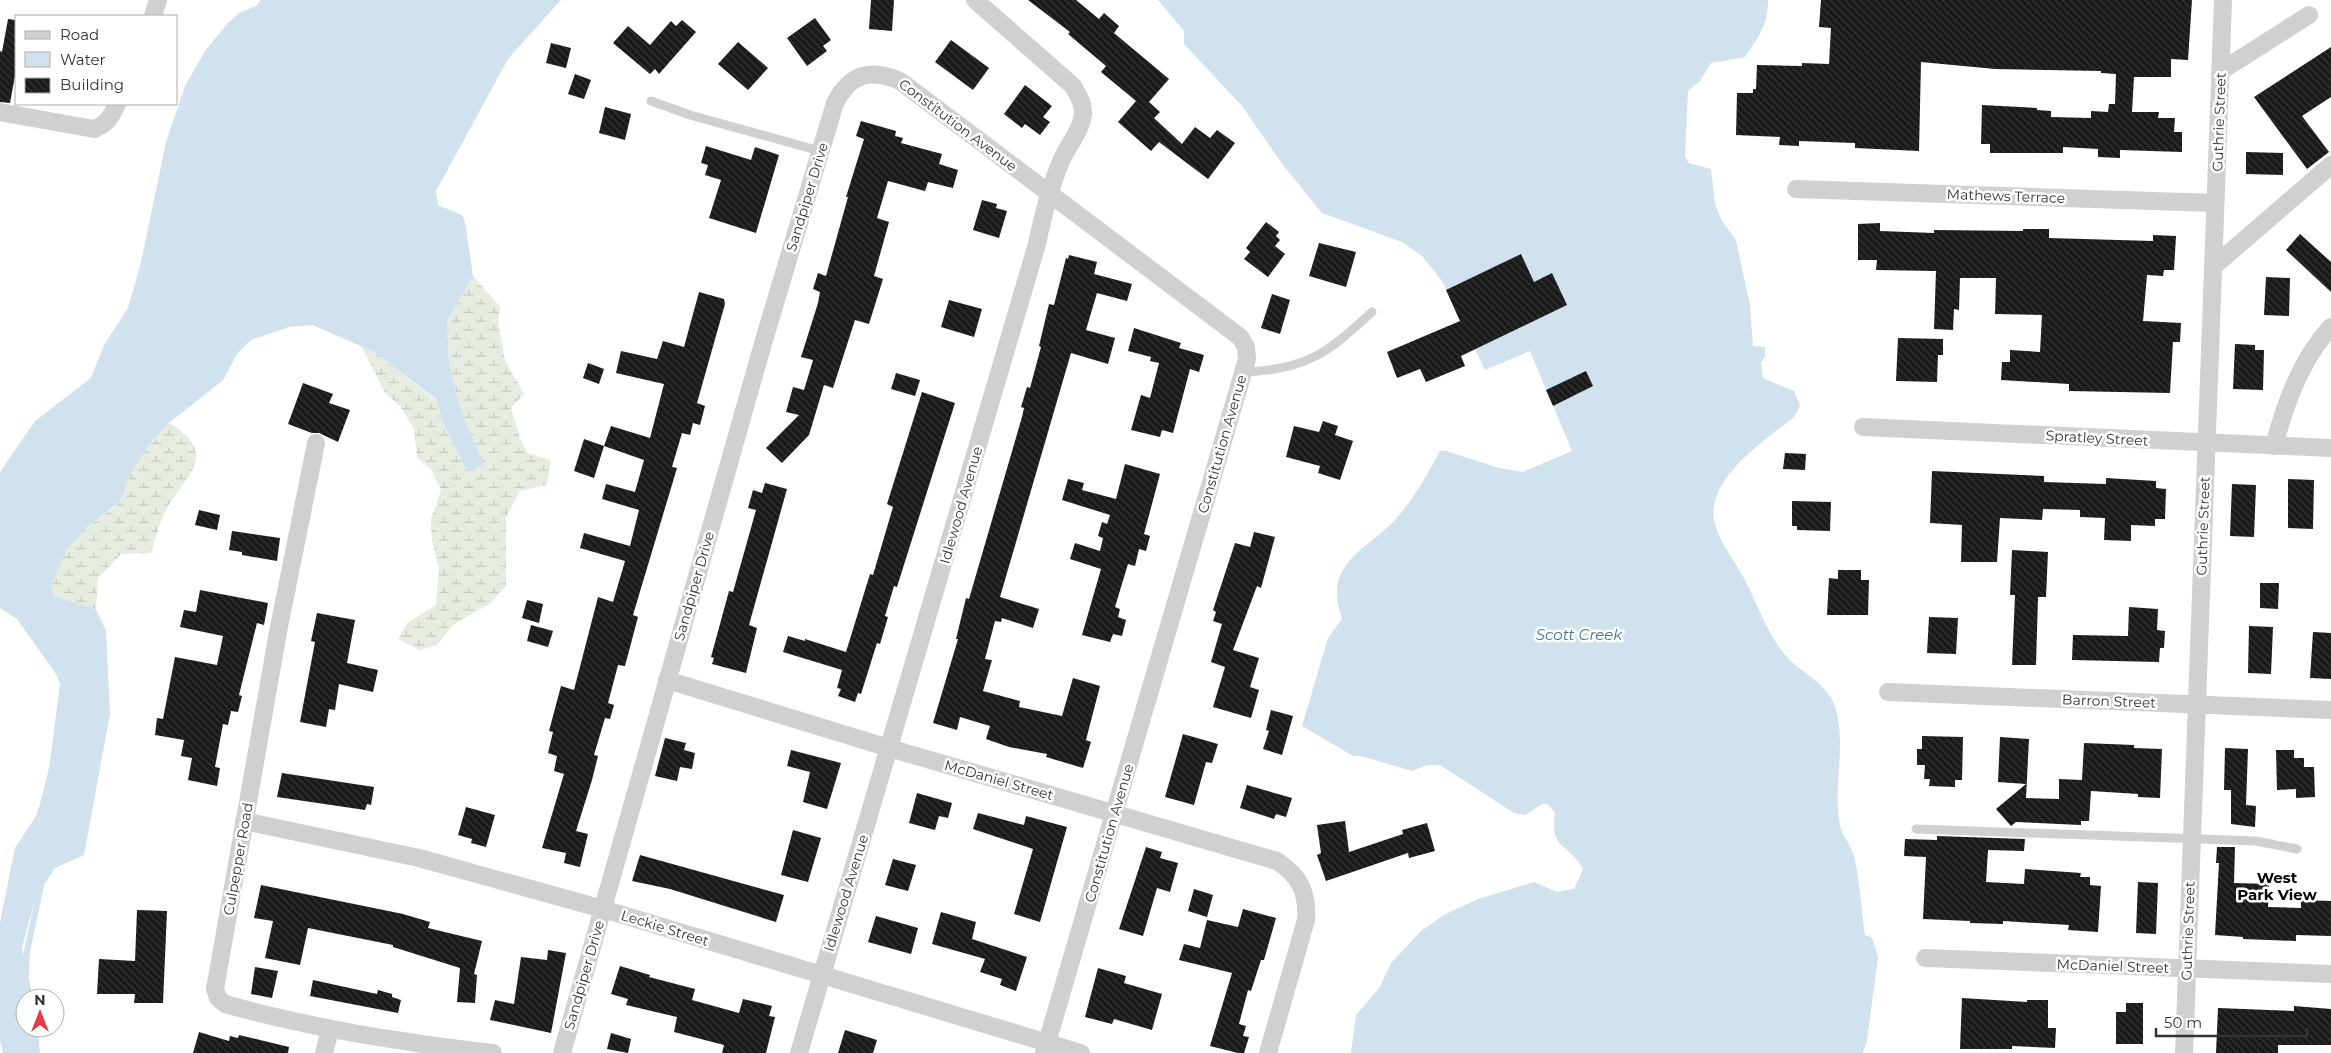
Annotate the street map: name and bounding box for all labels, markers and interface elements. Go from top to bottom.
legend [15,15,178,105]
text: Road [60,25,99,44]
text: Water [60,50,106,69]
street label: Guthrie Street [2208,72,2230,172]
text: Building [60,75,124,94]
street label: Constitution Avenue [895,75,1021,175]
street label: Sandpiper Drive [782,140,832,254]
street label: Mathews Terrace [1946,185,2066,207]
street label: Constitution Avenue [1194,373,1250,515]
street label: Spratley Street [2045,426,2149,450]
street label: Idlewood Avenue [936,444,986,566]
street label: Guthrie Street [2192,476,2214,576]
street label: Sandpiper Drive [670,529,718,643]
water label: Scott Creek [1536,625,1623,644]
street label: Barron Street [2062,690,2157,712]
street label: McDaniel Street [942,756,1056,804]
street label: Constitution Avenue [1081,762,1137,904]
street label: Culpepper Road [219,801,257,917]
street label: Idlewood Avenue [820,832,872,954]
district label: West Park View [2237,868,2318,904]
street label: Guthrie Street [2177,881,2199,981]
street label: Leckie Street [619,906,711,950]
street label: Sandpiper Drive [560,918,608,1032]
street label: McDaniel Street [2056,955,2170,977]
north arrow [15,988,65,1038]
text: N [34,991,46,1009]
scale bar [2156,1006,2307,1038]
text: 50 m [2164,1013,2202,1032]

